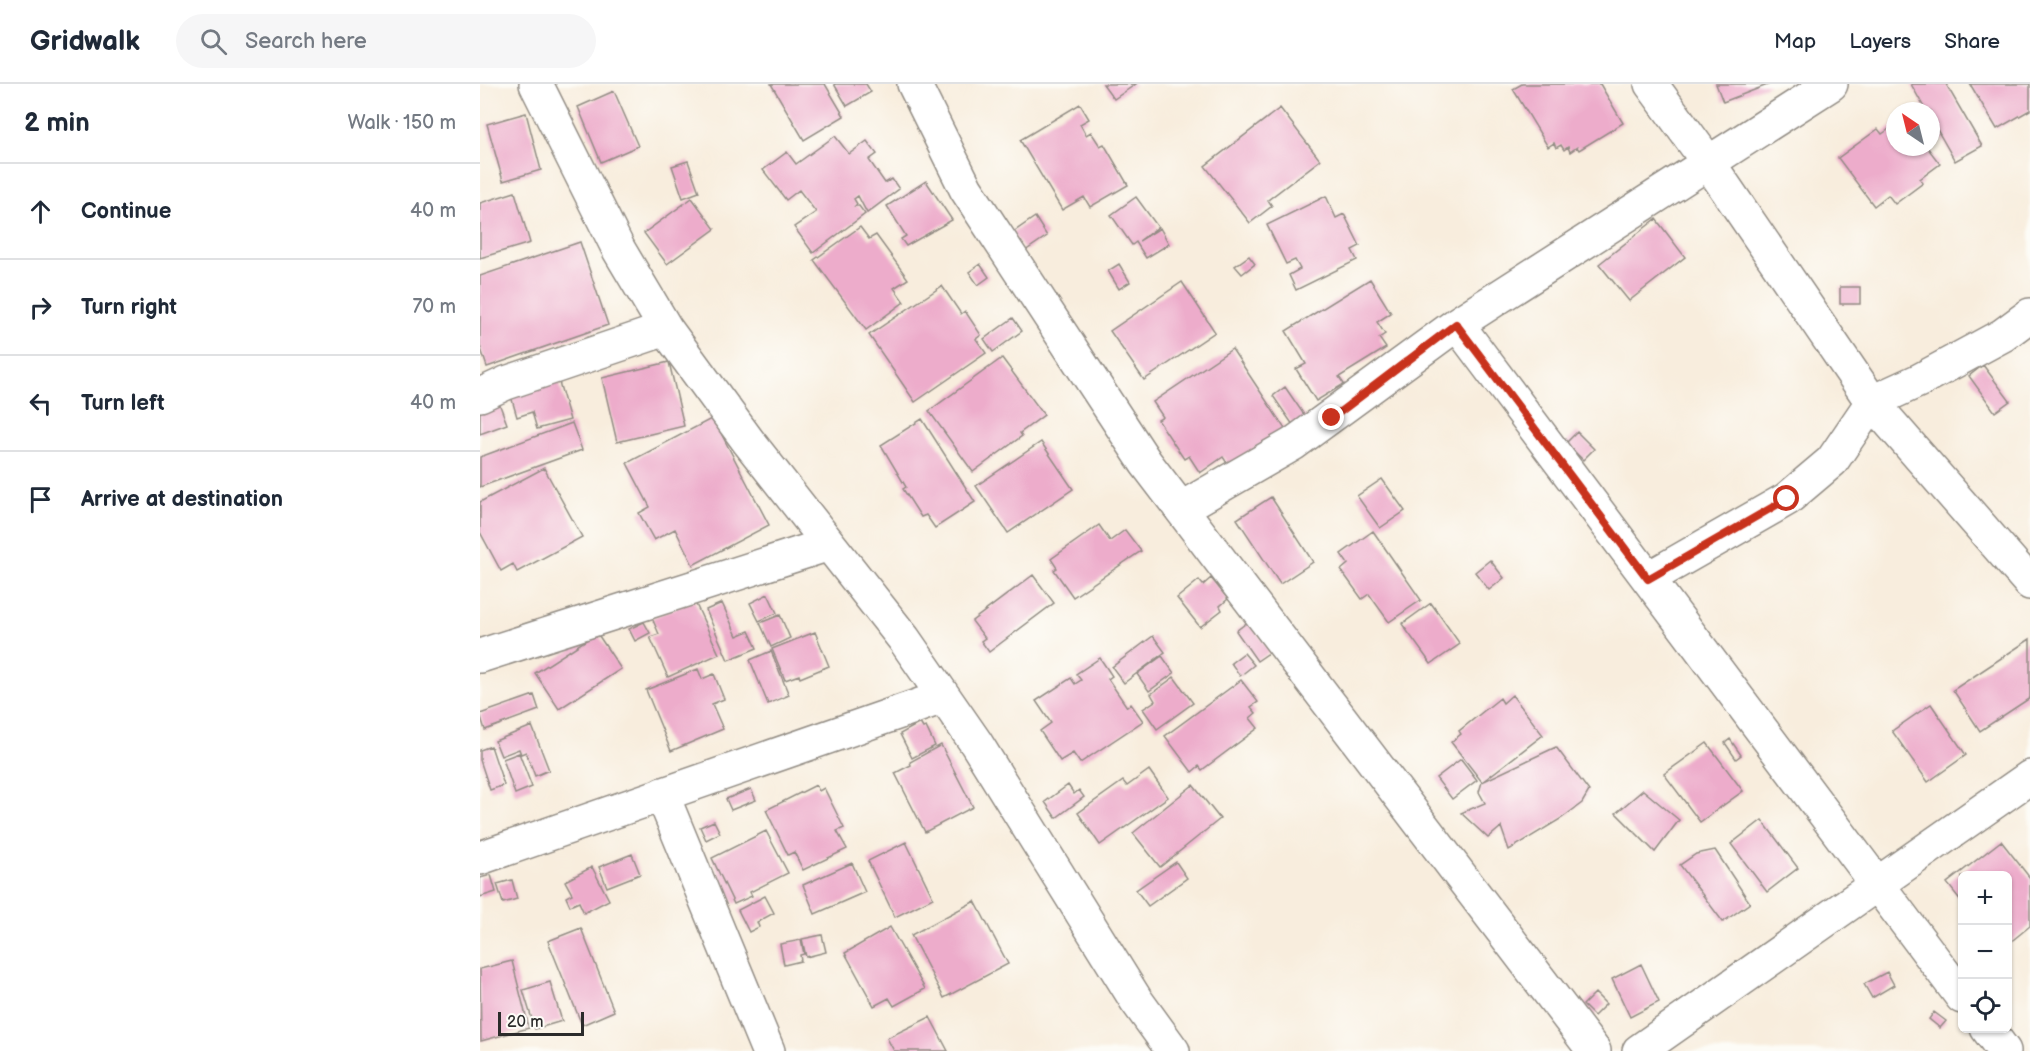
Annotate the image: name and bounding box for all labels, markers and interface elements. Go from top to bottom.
search box [176,14,596,68]
text: Gridwalk [30,25,140,58]
icon: search [197,25,230,58]
text: Search here [245,28,367,55]
text: Map [1774,29,1816,54]
text: Layers [1849,29,1911,54]
text: Share [1944,29,2000,54]
north arrow [1886,102,1940,156]
text: 2 min [24,108,90,139]
text: Walk · 150 m [347,111,456,135]
icon: ahead [24,195,57,228]
text: Continue [81,198,171,225]
text: 40 m [410,199,456,223]
icon: right [24,291,57,324]
text: Turn right [81,294,177,321]
text: 70 m [412,295,456,319]
icon: left [24,387,57,420]
text: Turn left [81,390,165,417]
text: 40 m [410,391,456,415]
route end [1318,404,1344,430]
icon: arrive [24,483,57,516]
route start [1773,485,1799,511]
text: Arrive at destination [81,486,283,513]
map controls [1958,871,2012,1033]
button: + [1958,871,2012,925]
button: − [1958,925,2012,979]
button: locate [1958,979,2012,1033]
scale bar [498,1009,584,1036]
text: 20 m [507,1013,543,1032]

